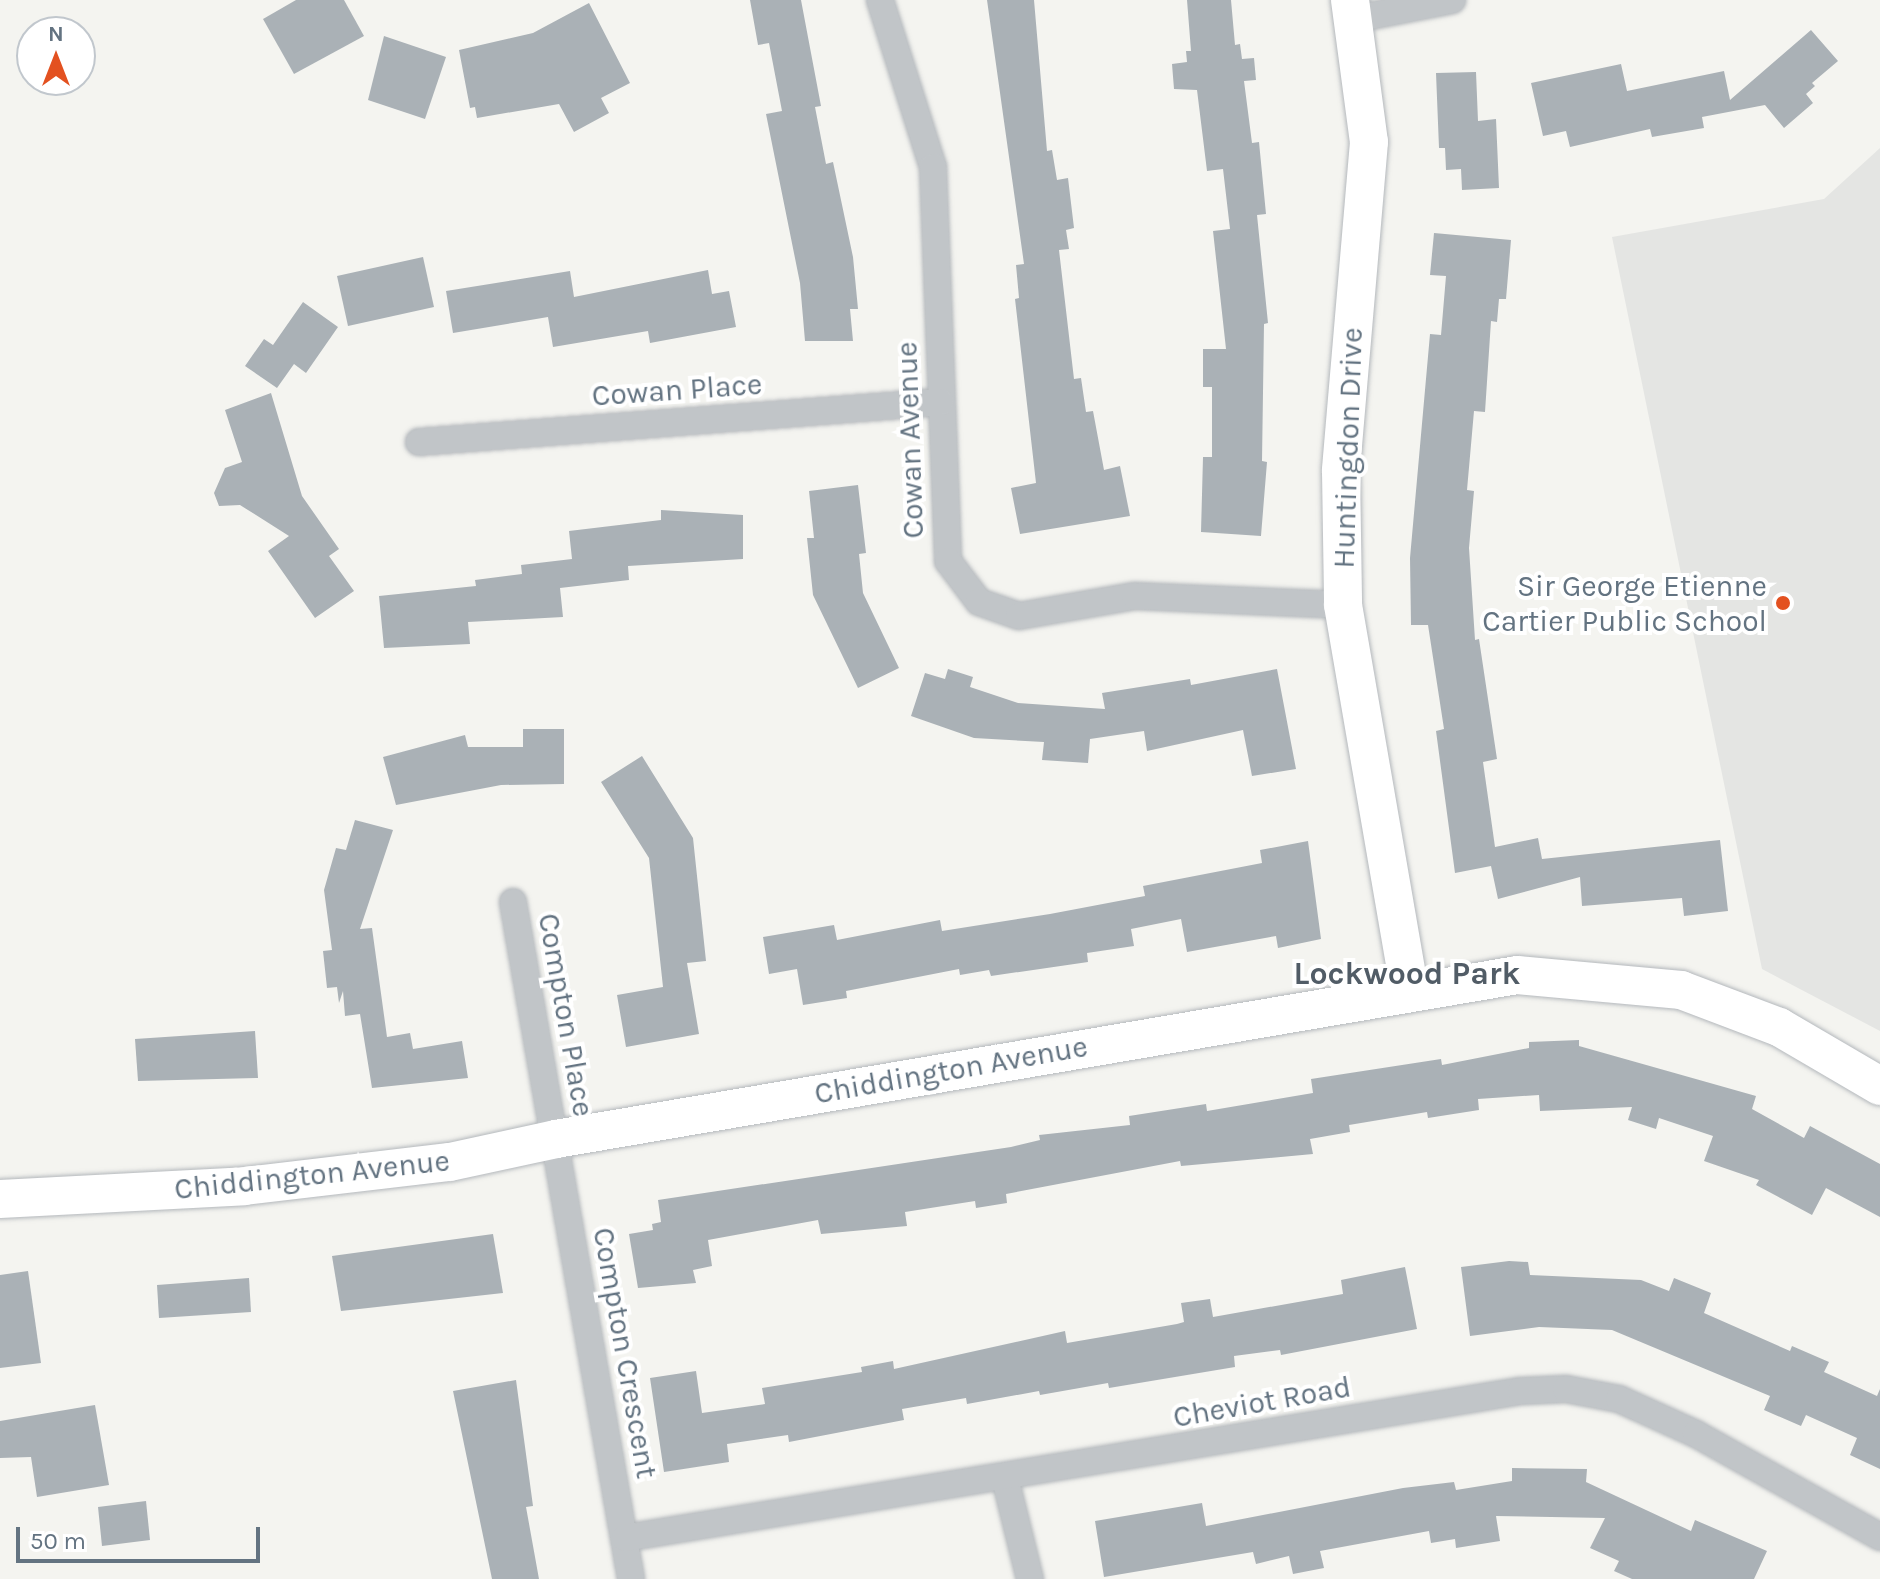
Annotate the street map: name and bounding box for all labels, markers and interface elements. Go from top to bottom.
north arrow [16,16,96,96]
text: N [48,21,64,47]
street label: Huntingdon Drive [1326,327,1370,569]
street label: Cowan Avenue [889,341,931,539]
street label: Cowan Place [591,366,763,414]
place label: Sir George Etienne Cartier Public School [1482,568,1767,638]
marker: Sir George Etienne Cartier Public School [1774,594,1792,612]
street label: Compton Place [530,911,602,1119]
district label: Lockwood Park [1294,955,1520,993]
street label: Chiddington Avenue [812,1028,1090,1112]
street label: Chiddington Avenue [173,1143,451,1207]
street label: Compton Crescent [585,1225,665,1481]
street label: Cheviot Road [1170,1369,1354,1435]
scale bar [20,1511,264,1561]
text: 50 m [30,1527,86,1555]

